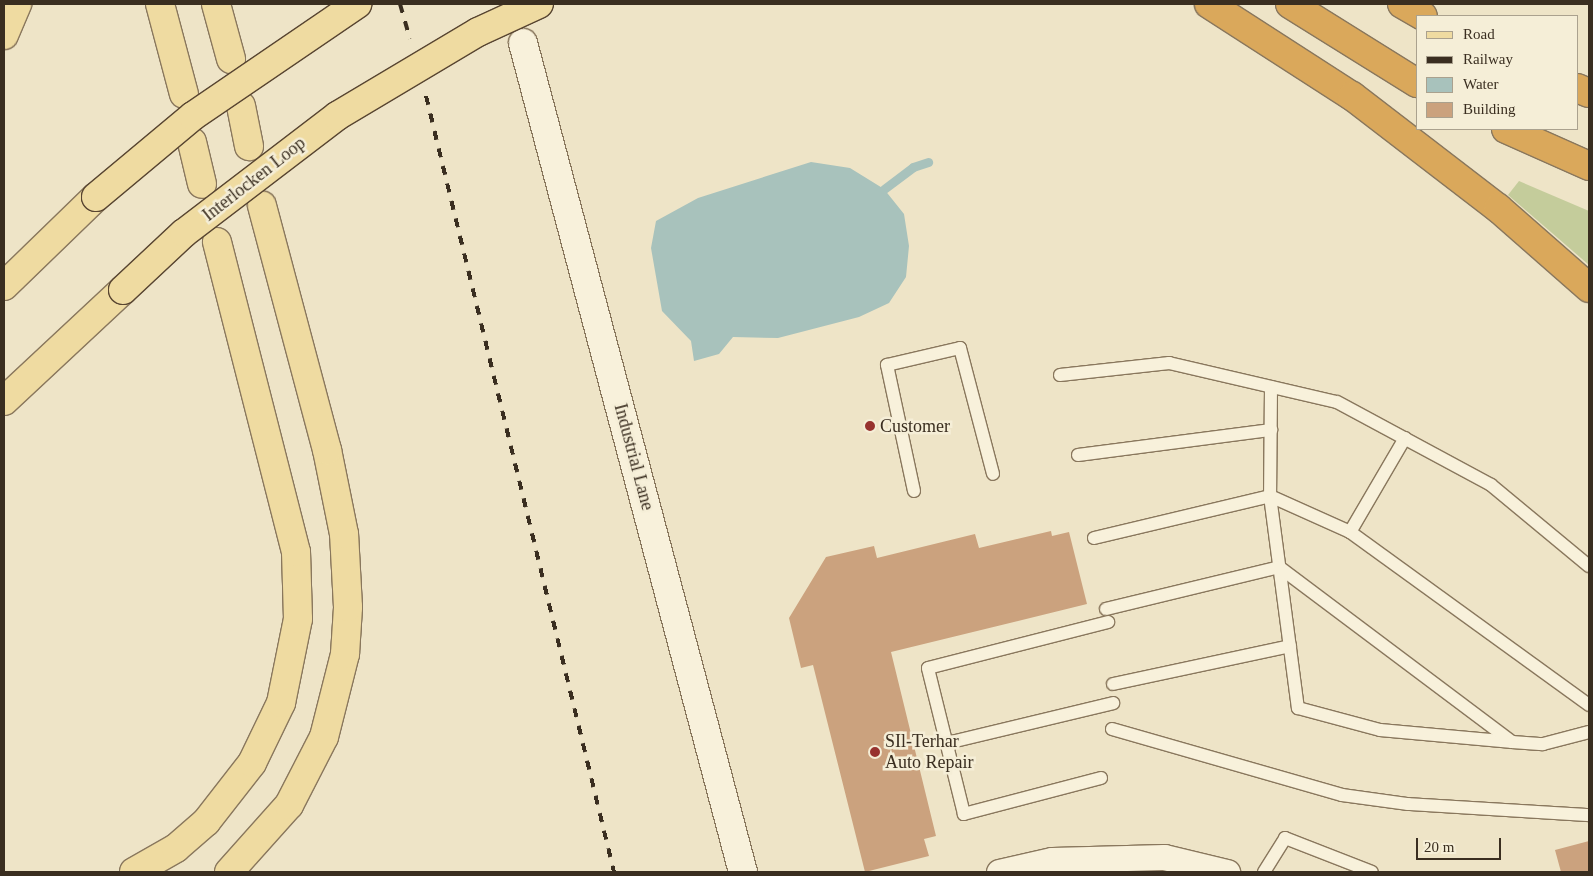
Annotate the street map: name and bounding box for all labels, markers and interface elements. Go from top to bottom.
legend [1416,15,1578,130]
text: Road [1463,26,1495,42]
text: Railway [1463,51,1513,67]
text: Water [1463,76,1498,92]
text: Building [1463,101,1516,117]
street label: Interlocken Loop [198,132,310,226]
street label: Industrial Lane [609,401,659,513]
place label: Customer [880,415,950,437]
marker: Customer [864,420,876,432]
place label: SIl-Terhar Auto Repair [885,731,973,774]
marker: SIl-Terhar Auto Repair [869,746,881,758]
scale bar [1418,828,1503,860]
text: 20 m [1424,839,1454,855]

